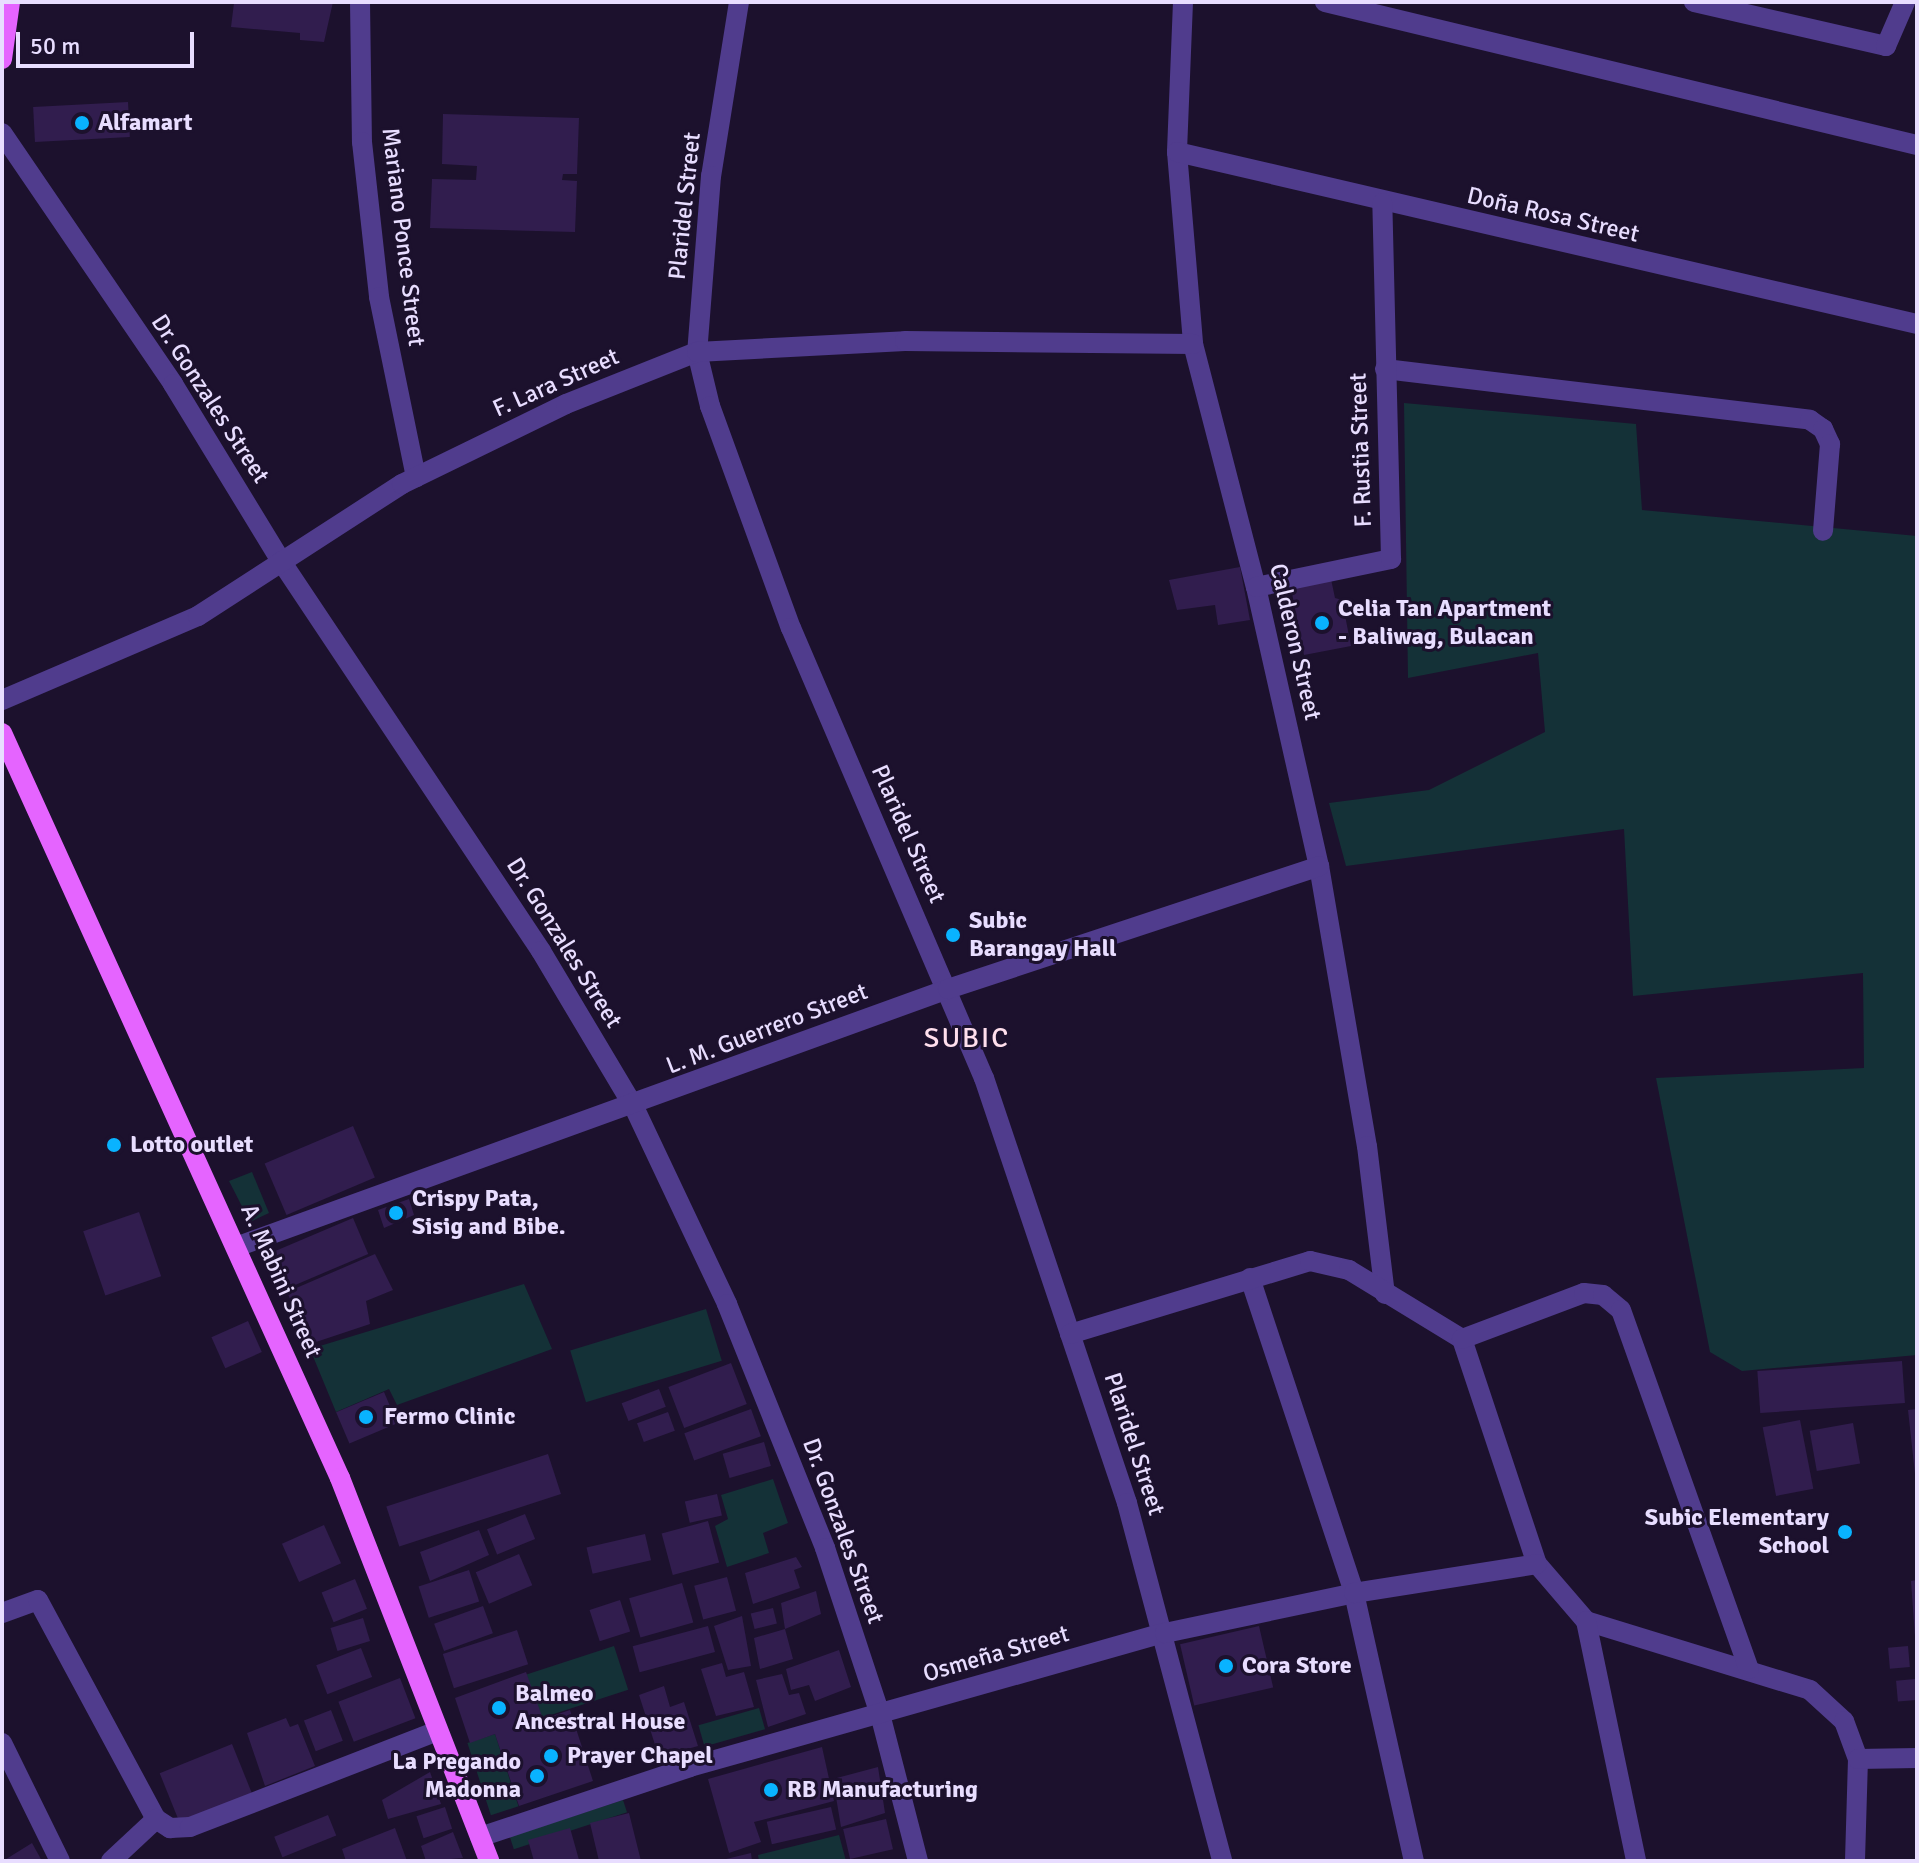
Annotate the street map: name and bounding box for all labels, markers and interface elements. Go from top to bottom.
scale bar [20,16,198,66]
text: 50 m [30,31,80,61]
place label: Alfamart [98,109,192,137]
marker: Alfamart [73,114,91,132]
street label: Mariano Ponce Street [375,126,431,348]
street label: Plaridel Street [663,131,707,281]
street label: Doña Rosa Street [1464,181,1642,249]
street label: Dr. Gonzales Street [145,309,275,489]
street label: F. Lara Street [489,342,623,424]
street label: F. Rustia Street [1344,372,1378,528]
street label: Calderon Street [1263,561,1327,723]
place label: Celia Tan Apartment - Baliwag, Bulacan [1338,595,1551,651]
marker: Celia Tan Apartment - Baliwag, Bulacan [1313,614,1331,632]
street label: Plaridel Street [865,760,951,908]
street label: Dr. Gonzales Street [500,853,628,1033]
place label: Subic Barangay Hall [969,907,1116,963]
marker: Subic Barangay Hall [944,926,962,944]
street label: L. M. Guerrero Street [662,977,872,1081]
district label: SUBIC [924,1021,1010,1055]
place label: Lotto outlet [130,1131,253,1159]
marker: Lotto outlet [105,1136,123,1154]
place label: Crispy Pata, Sisig and Bibe. [412,1185,566,1241]
street label: A. Mabini Street [234,1200,328,1362]
marker: Crispy Pata, Sisig and Bibe. [387,1204,405,1222]
street label: Plaridel Street [1097,1369,1171,1519]
place label: Fermo Clinic [384,1403,515,1431]
marker: Fermo Clinic [355,1406,377,1428]
street label: Dr. Gonzales Street [796,1434,890,1628]
place label: Subic Elementary School [1645,1504,1829,1560]
marker: Subic Elementary School [1836,1523,1854,1541]
street label: Osmeña Street [920,1619,1072,1689]
place label: Cora Store [1242,1652,1352,1680]
marker: Cora Store [1217,1657,1235,1675]
place label: Balmeo Ancestral House [515,1680,685,1736]
marker: Balmeo Ancestral House [490,1699,508,1717]
place label: Prayer Chapel [567,1742,713,1770]
marker: Prayer Chapel [542,1747,560,1765]
place label: La Pregando Madonna [392,1748,521,1804]
marker: La Pregando Madonna [528,1767,546,1785]
place label: RB Manufacturing [787,1776,978,1804]
marker: RB Manufacturing [762,1781,780,1799]

